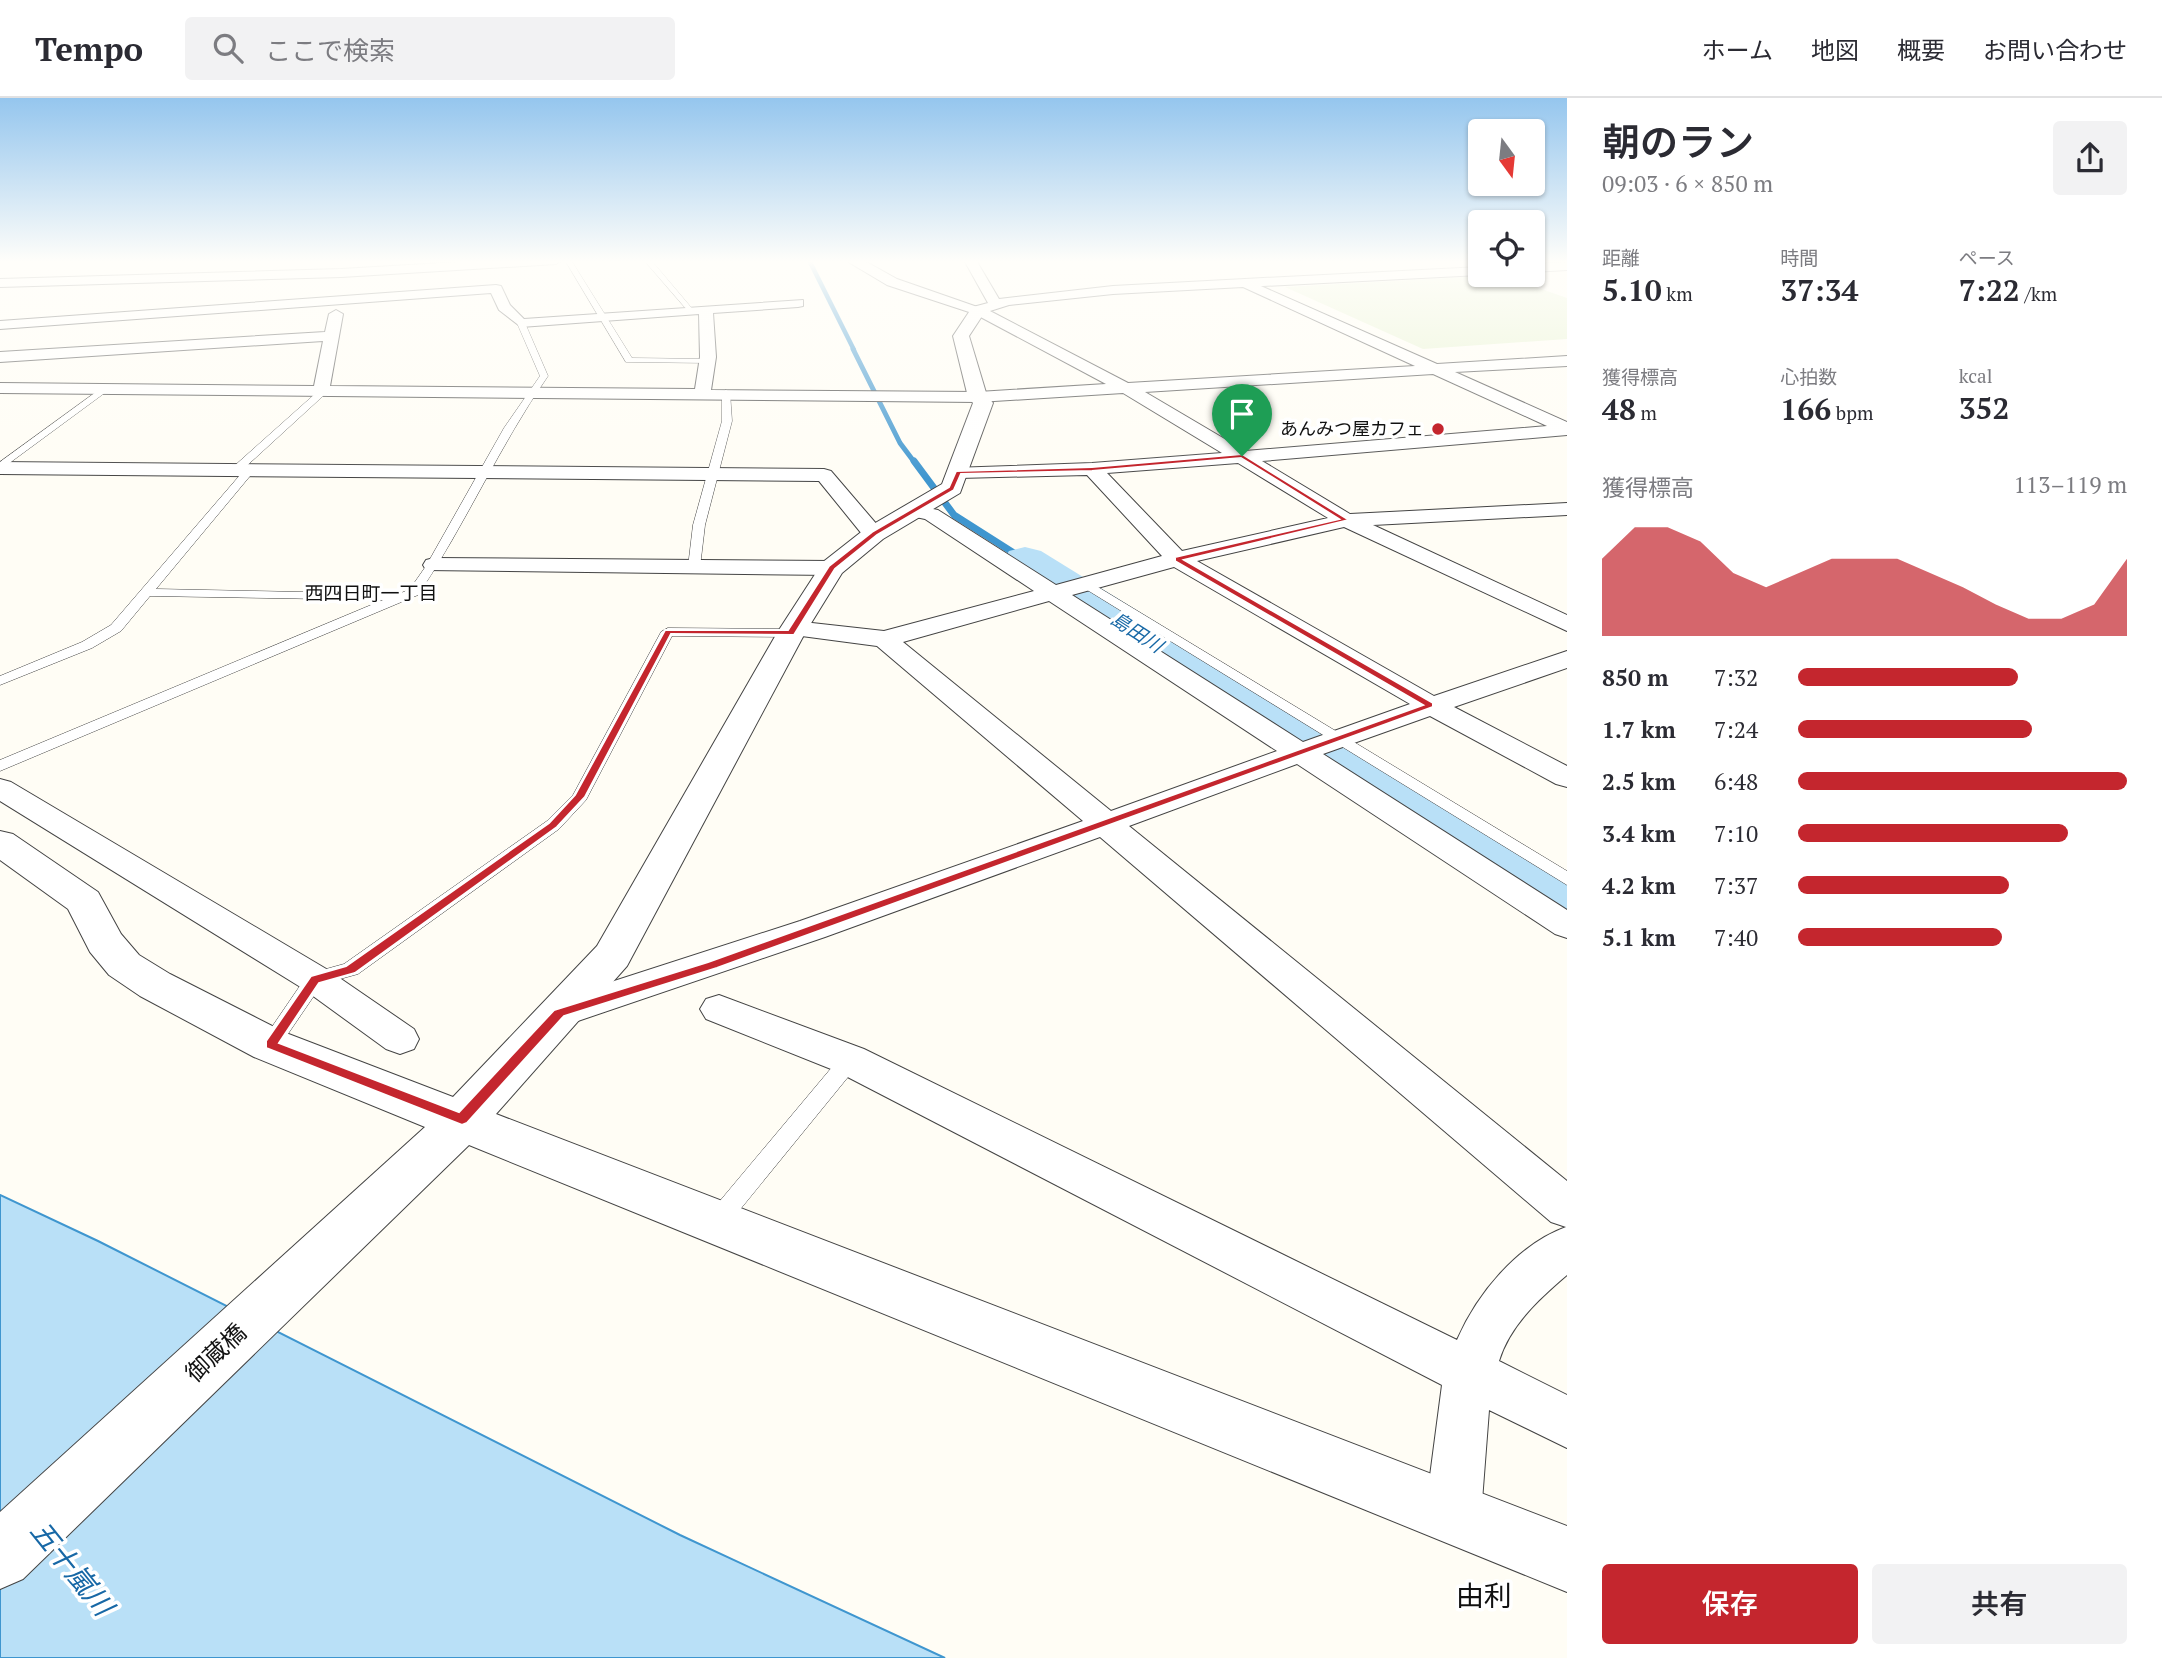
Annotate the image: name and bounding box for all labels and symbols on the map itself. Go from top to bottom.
north arrow [1468,119,1545,196]
pin [1212,384,1272,456]
place label: あんみつ屋カフェ [1280,416,1424,440]
marker: あんみつ屋カフェ [1430,421,1446,437]
district label: 西四日町一丁目 [304,580,438,605]
water label: 島田川 [1107,606,1170,659]
street label: 御蔵橋 [178,1316,253,1389]
water label: 五十嵐川 [23,1513,124,1625]
district label: 由利 [1456,1577,1512,1614]

